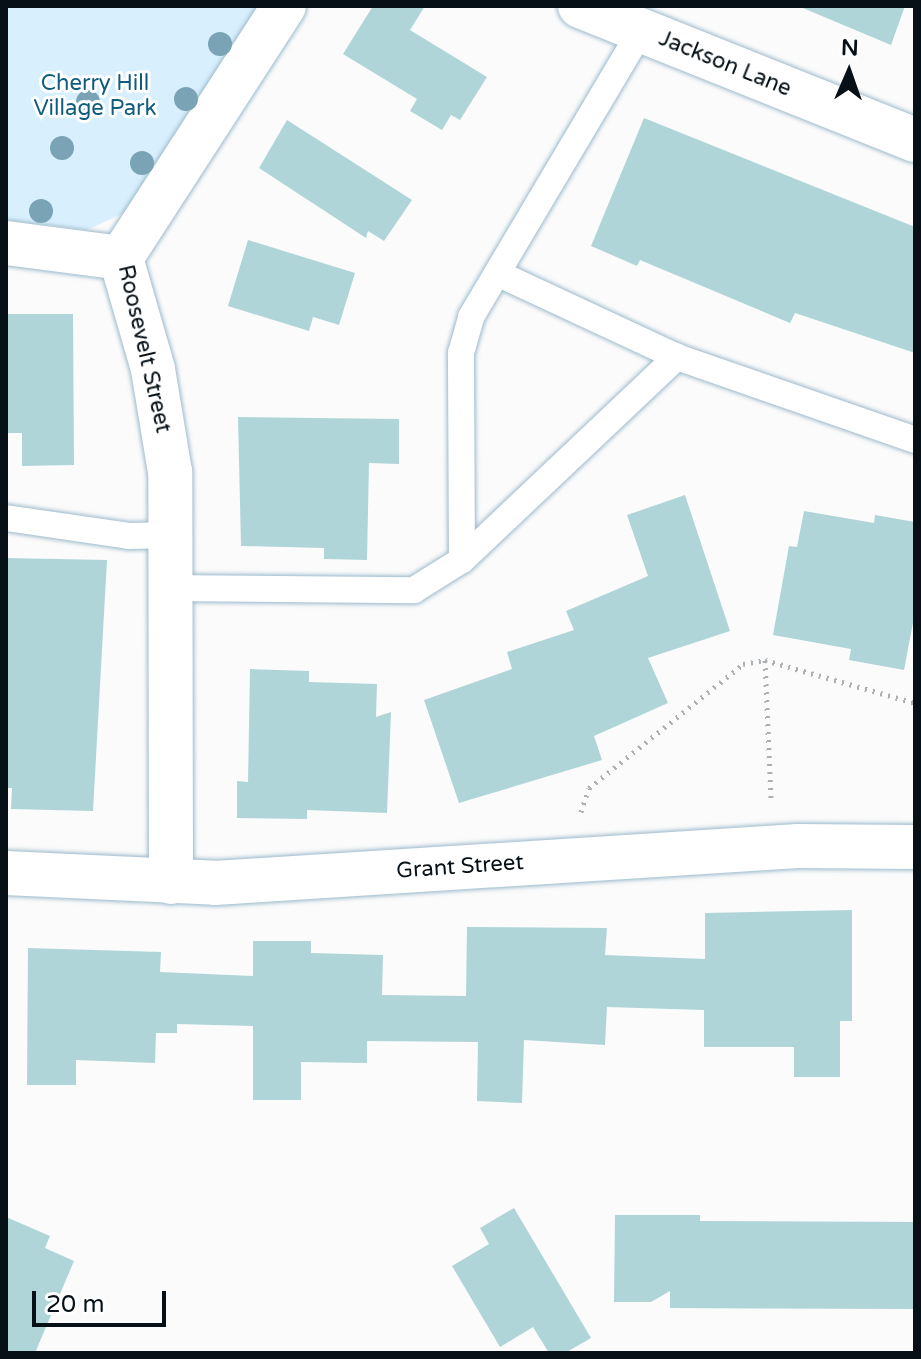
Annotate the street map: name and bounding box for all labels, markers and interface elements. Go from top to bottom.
street label: Jackson Lane [655,26,795,102]
north arrow [809,32,889,112]
text: N [841,35,859,61]
park label: Cherry Hill Village Park [34,70,156,122]
street label: Roosevelt Street [112,262,176,436]
street label: Grant Street [395,849,525,885]
scale bar [36,1275,170,1325]
text: 20 m [46,1290,104,1319]

